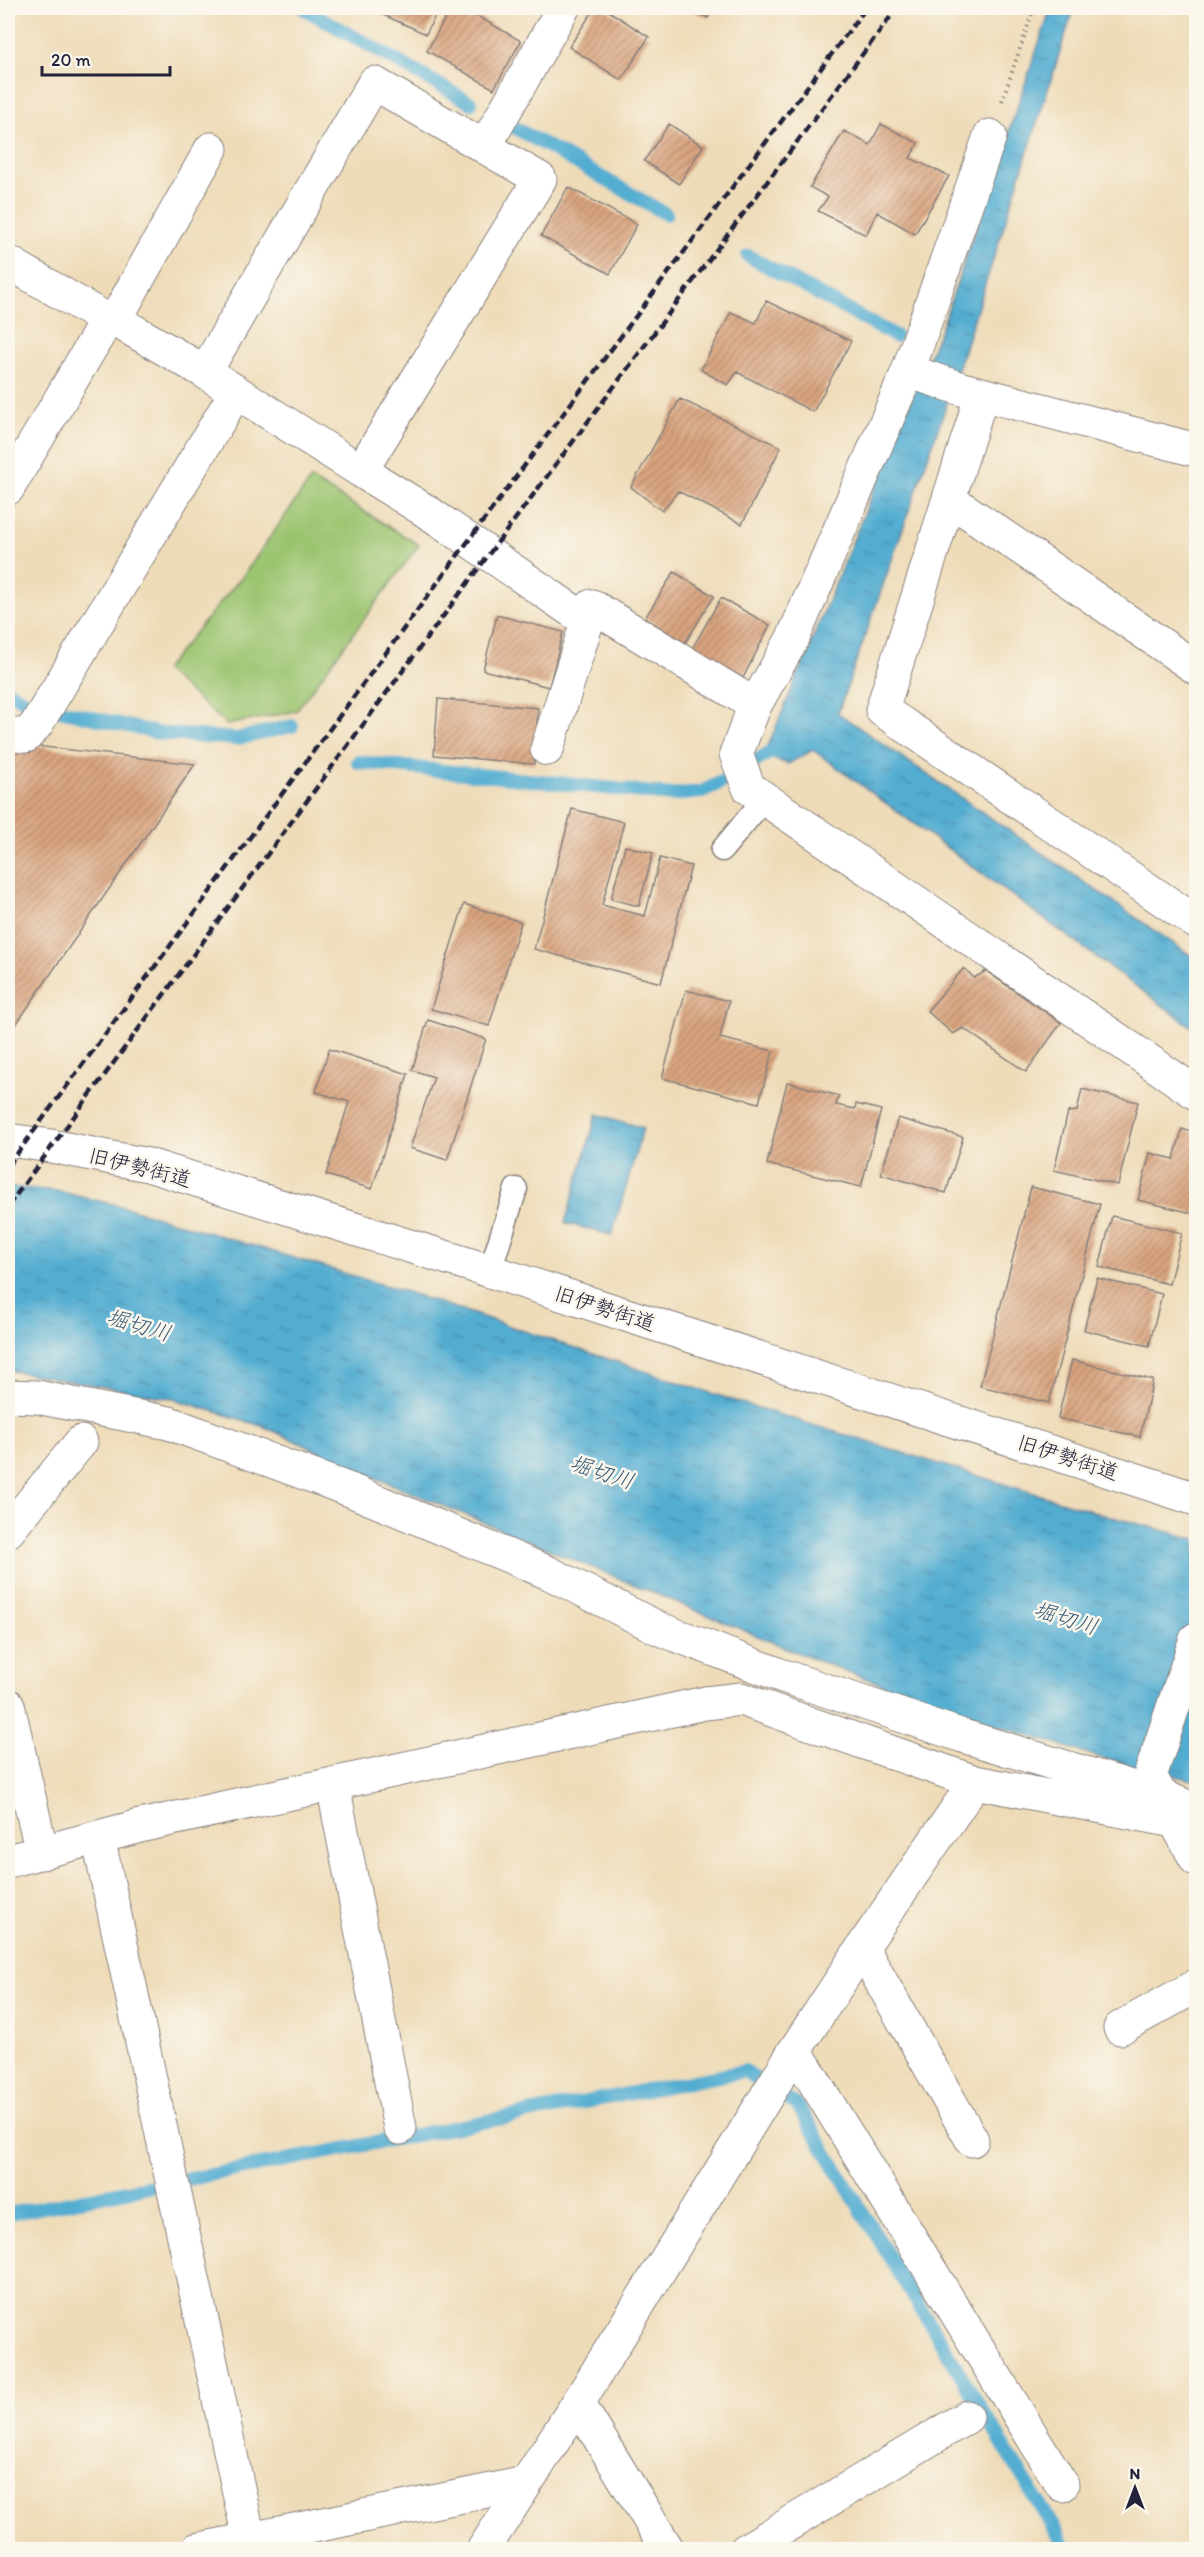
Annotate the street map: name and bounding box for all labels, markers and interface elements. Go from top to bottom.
scale bar [42,39,170,77]
text: 20 m [51,49,91,71]
street label: 旧伊勢街道 [86,1142,194,1192]
street label: 旧伊勢街道 [551,1280,659,1336]
water label: 堀切川 [104,1303,174,1347]
street label: 旧伊勢街道 [1014,1429,1122,1485]
water label: 堀切川 [566,1449,638,1495]
water label: 堀切川 [1030,1595,1102,1641]
north arrow [1105,2458,1165,2518]
text: N [1130,2464,1140,2483]

